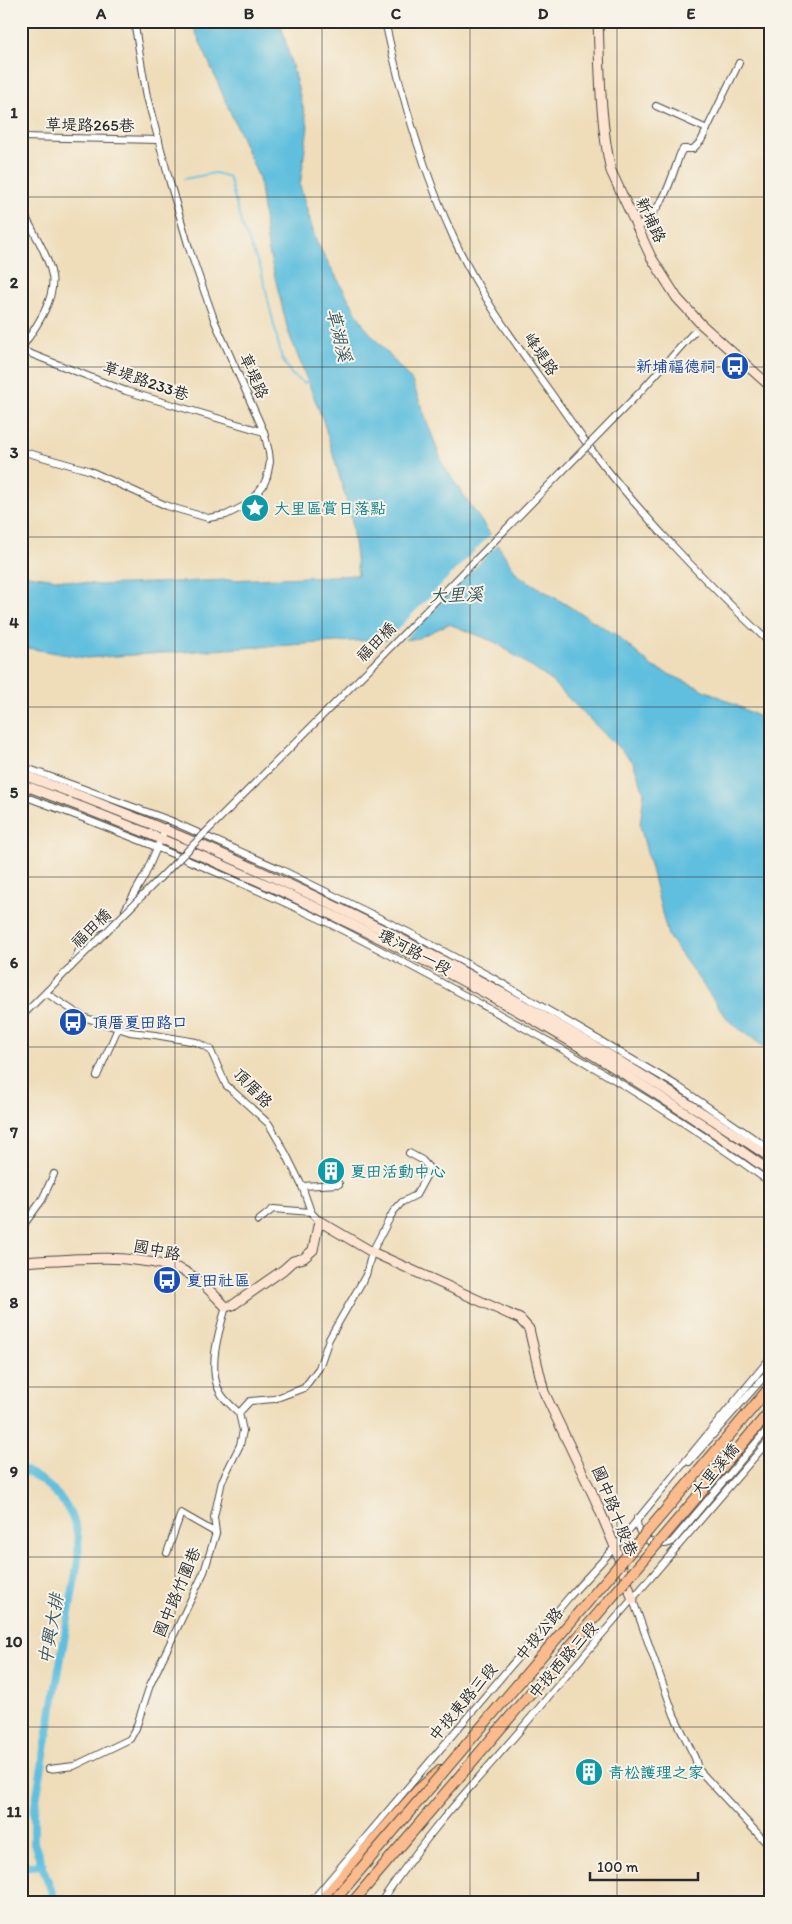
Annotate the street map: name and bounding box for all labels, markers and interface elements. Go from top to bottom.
text: A [95,4,107,23]
text: B [244,4,255,23]
text: C [391,4,402,23]
text: D [538,4,549,23]
text: E [687,4,696,23]
text: 1 [10,103,18,122]
street label: 草堤路265巷 [45,115,135,135]
street label: 新埔路 [632,194,670,246]
text: 2 [10,273,19,292]
water label: 草湖溪 [322,306,356,365]
street label: 峰堤路 [520,329,562,379]
street label: 草堤路 [236,350,272,402]
bus stop icon: 新埔福德祠 [720,351,750,381]
street label: 草堤路233巷 [100,357,192,405]
place label: 新埔福德祠 [636,357,716,376]
text: 3 [10,443,19,462]
place icon: 大里區賞日落點 [240,493,270,523]
place label: 大里區賞日落點 [274,499,386,518]
water label: 大里溪 [429,583,484,607]
text: 4 [9,613,19,632]
street label: 福田橋 [352,618,400,666]
text: 5 [10,783,19,802]
street label: 福田橋 [67,904,115,952]
street label: 環河路一段 [375,925,455,979]
text: 6 [10,953,19,972]
bus stop icon: 頂厝夏田路口 [58,1007,88,1037]
place label: 頂厝夏田路口 [92,1013,188,1032]
street label: 頂厝路 [229,1064,277,1112]
text: 7 [9,1123,18,1142]
building icon: 夏田活動中心 [316,1156,346,1186]
place label: 夏田活動中心 [350,1162,446,1181]
street label: 國中路 [132,1236,182,1264]
bus stop icon: 夏田社區 [152,1265,182,1295]
place label: 夏田社區 [186,1271,250,1290]
text: 8 [10,1293,19,1312]
street label: 大里溪橋 [687,1439,743,1501]
text: 9 [10,1462,18,1481]
street label: 國中路十股巷 [588,1463,642,1559]
street label: 國中路竹圍巷 [149,1544,205,1640]
water label: 中興大排 [34,1590,68,1666]
street label: 中投公路 [511,1603,567,1665]
street label: 中投西路三段 [524,1618,602,1702]
text: 10 [5,1632,23,1651]
street label: 中投東路三段 [425,1659,501,1745]
building icon: 青松護理之家 [574,1757,604,1787]
place label: 青松護理之家 [608,1763,704,1782]
text: 11 [7,1802,22,1821]
scale bar [590,1849,697,1881]
text: 100 m [597,1858,639,1876]

